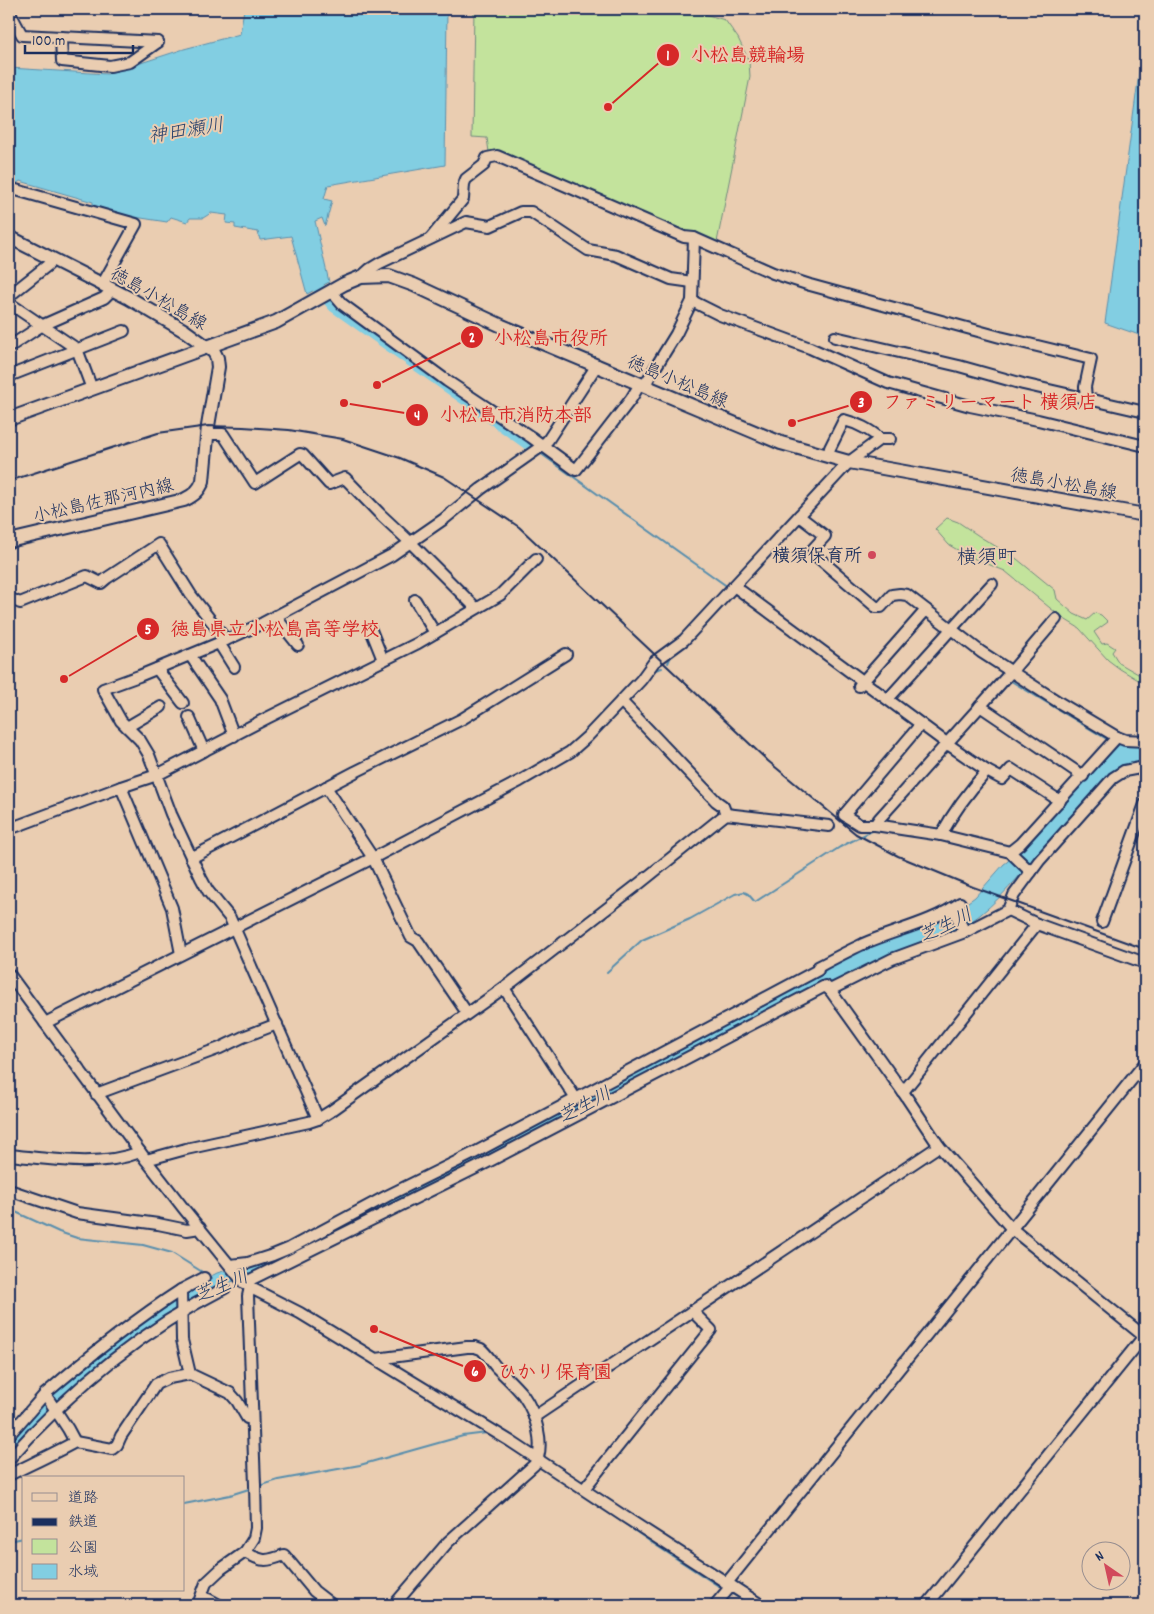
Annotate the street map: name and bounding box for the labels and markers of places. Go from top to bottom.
callout: 小松島競輪場 [656,38,815,72]
callout: 小松島市役所 [459,320,618,354]
callout: ファミリーマート 横須店 [848,385,1107,419]
callout: 小松島市消防本部 [405,398,602,432]
place label: 横須保育所 [772,545,862,570]
marker: 横須保育所 [866,549,878,561]
callout: 徳島県立小松島高等学校 [136,612,390,646]
callout: ひかり保育園 [463,1354,622,1388]

